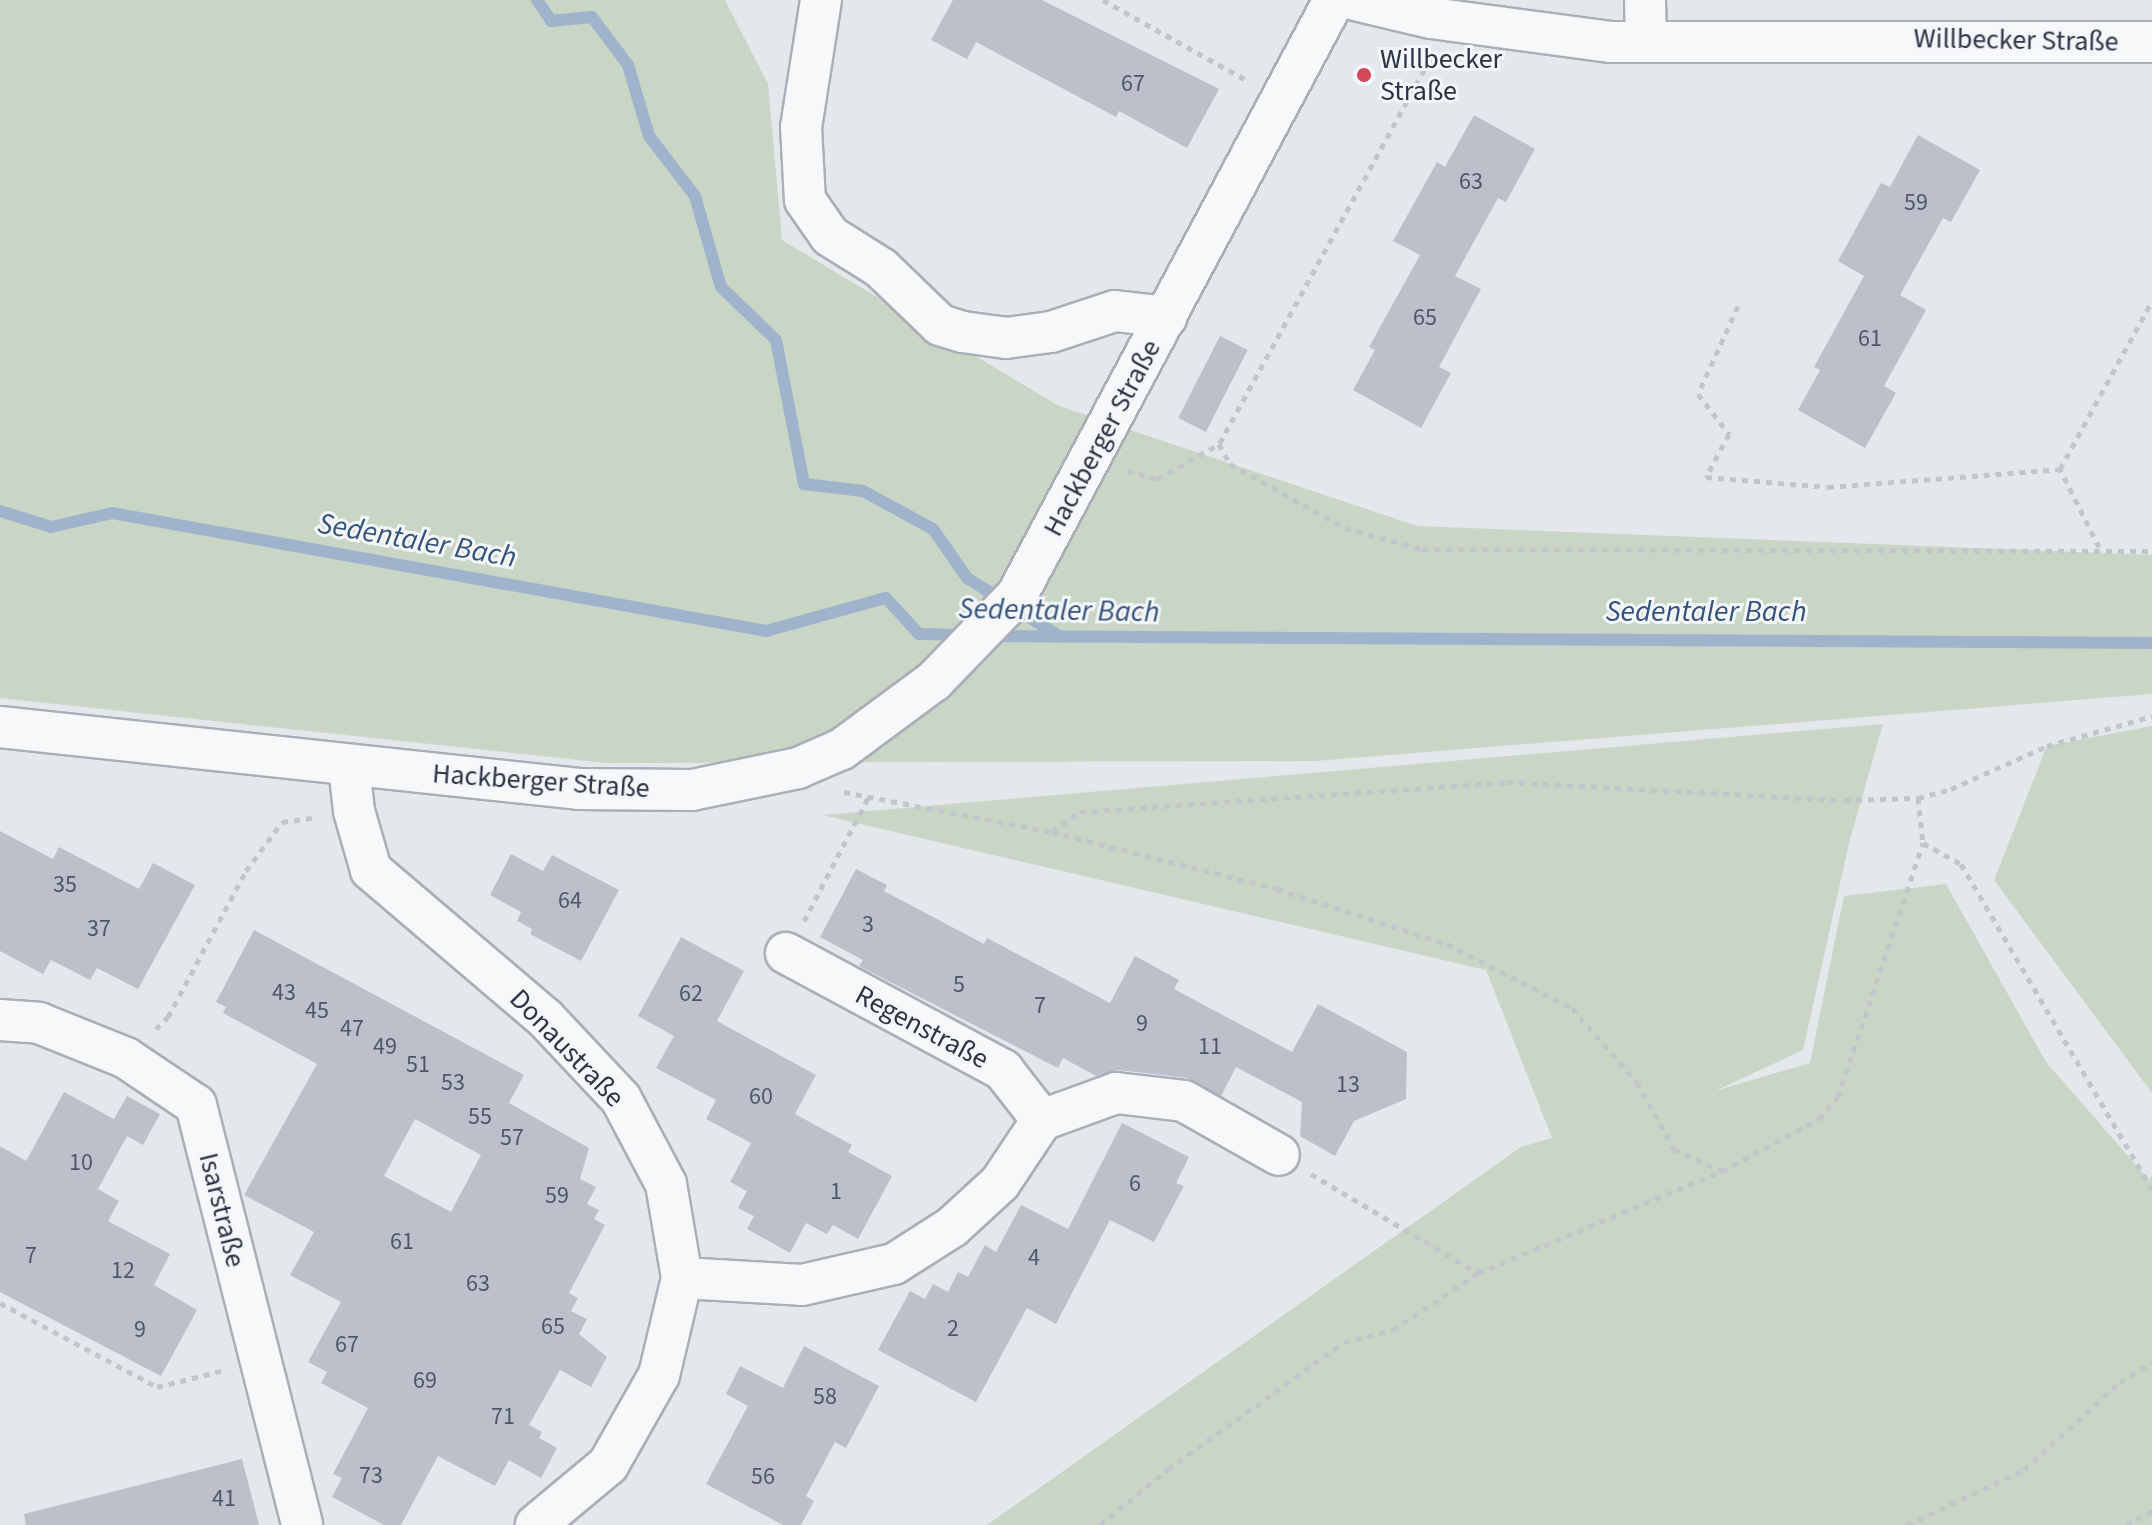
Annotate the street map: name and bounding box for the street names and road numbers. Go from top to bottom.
street label: Willbecker Straße [1913,21,2119,59]
street label: Hackberger Straße [1036,334,1168,542]
street label: Hackberger Straße [431,757,651,805]
street label: Regenstraße [850,978,994,1076]
street label: Donaustraße [503,982,631,1114]
street label: Isarstraße [192,1149,252,1271]

